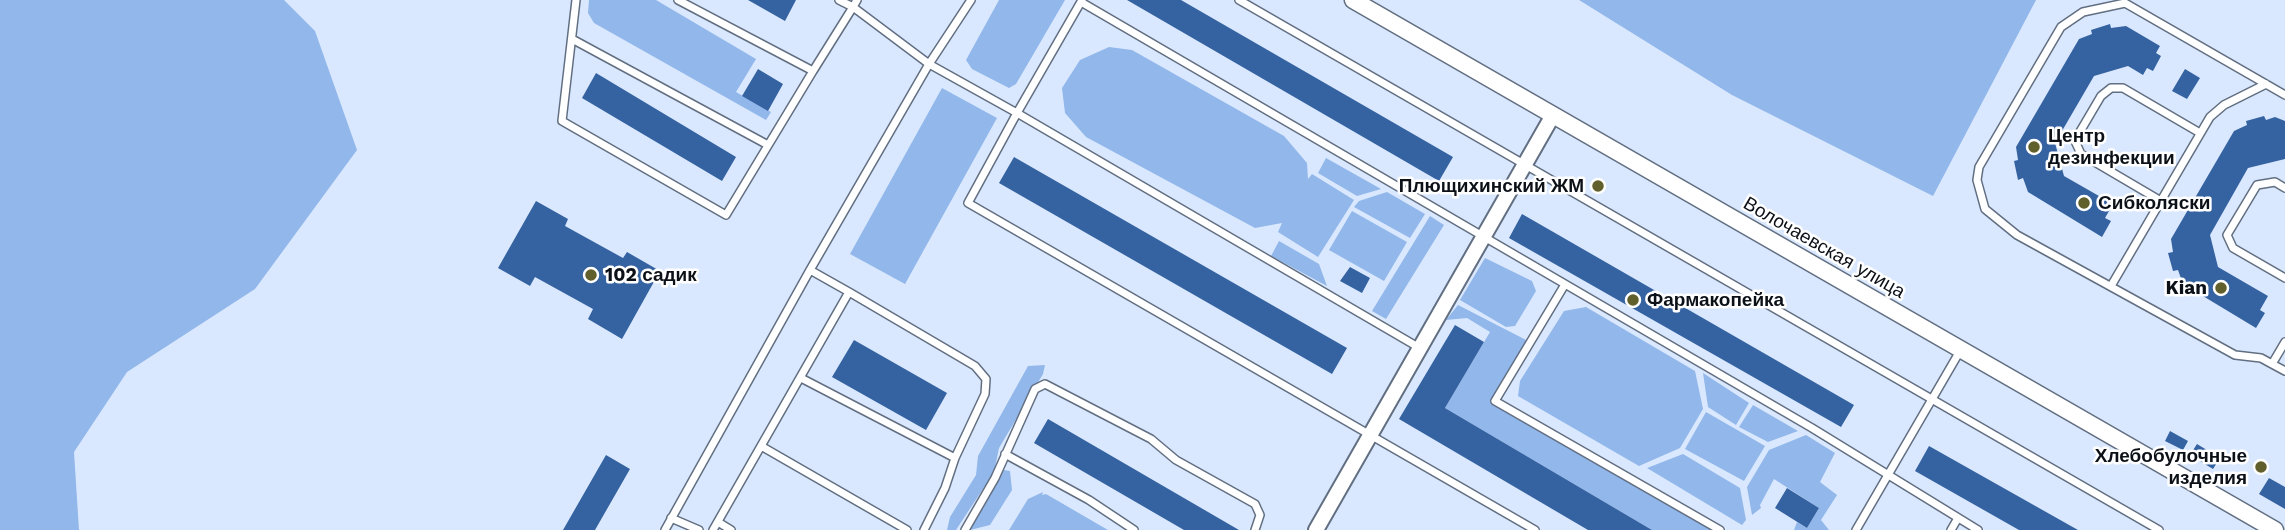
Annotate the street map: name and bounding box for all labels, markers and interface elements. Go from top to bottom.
place label: Центр дезинфекции [2048,125,2175,169]
marker: Центр дезинфекции [2026,139,2042,155]
place label: Плющихинский ЖМ [1399,175,1584,197]
marker: Плющихинский ЖМ [1590,178,1606,194]
street label: Волочаевская улица [1739,192,1909,304]
place label: Сибколяски [2098,192,2210,214]
marker: Сибколяски [2076,195,2092,211]
place label: 102 садик [605,264,697,286]
marker: 102 садик [583,267,599,283]
place label: Kian [2166,277,2207,299]
marker: Kian [2213,280,2229,296]
place label: Фармакопейка [1647,289,1784,311]
marker: Фармакопейка [1625,292,1641,308]
place label: Хлебобулочные изделия [2095,445,2247,489]
marker: Хлебобулочные изделия [2253,459,2269,475]

